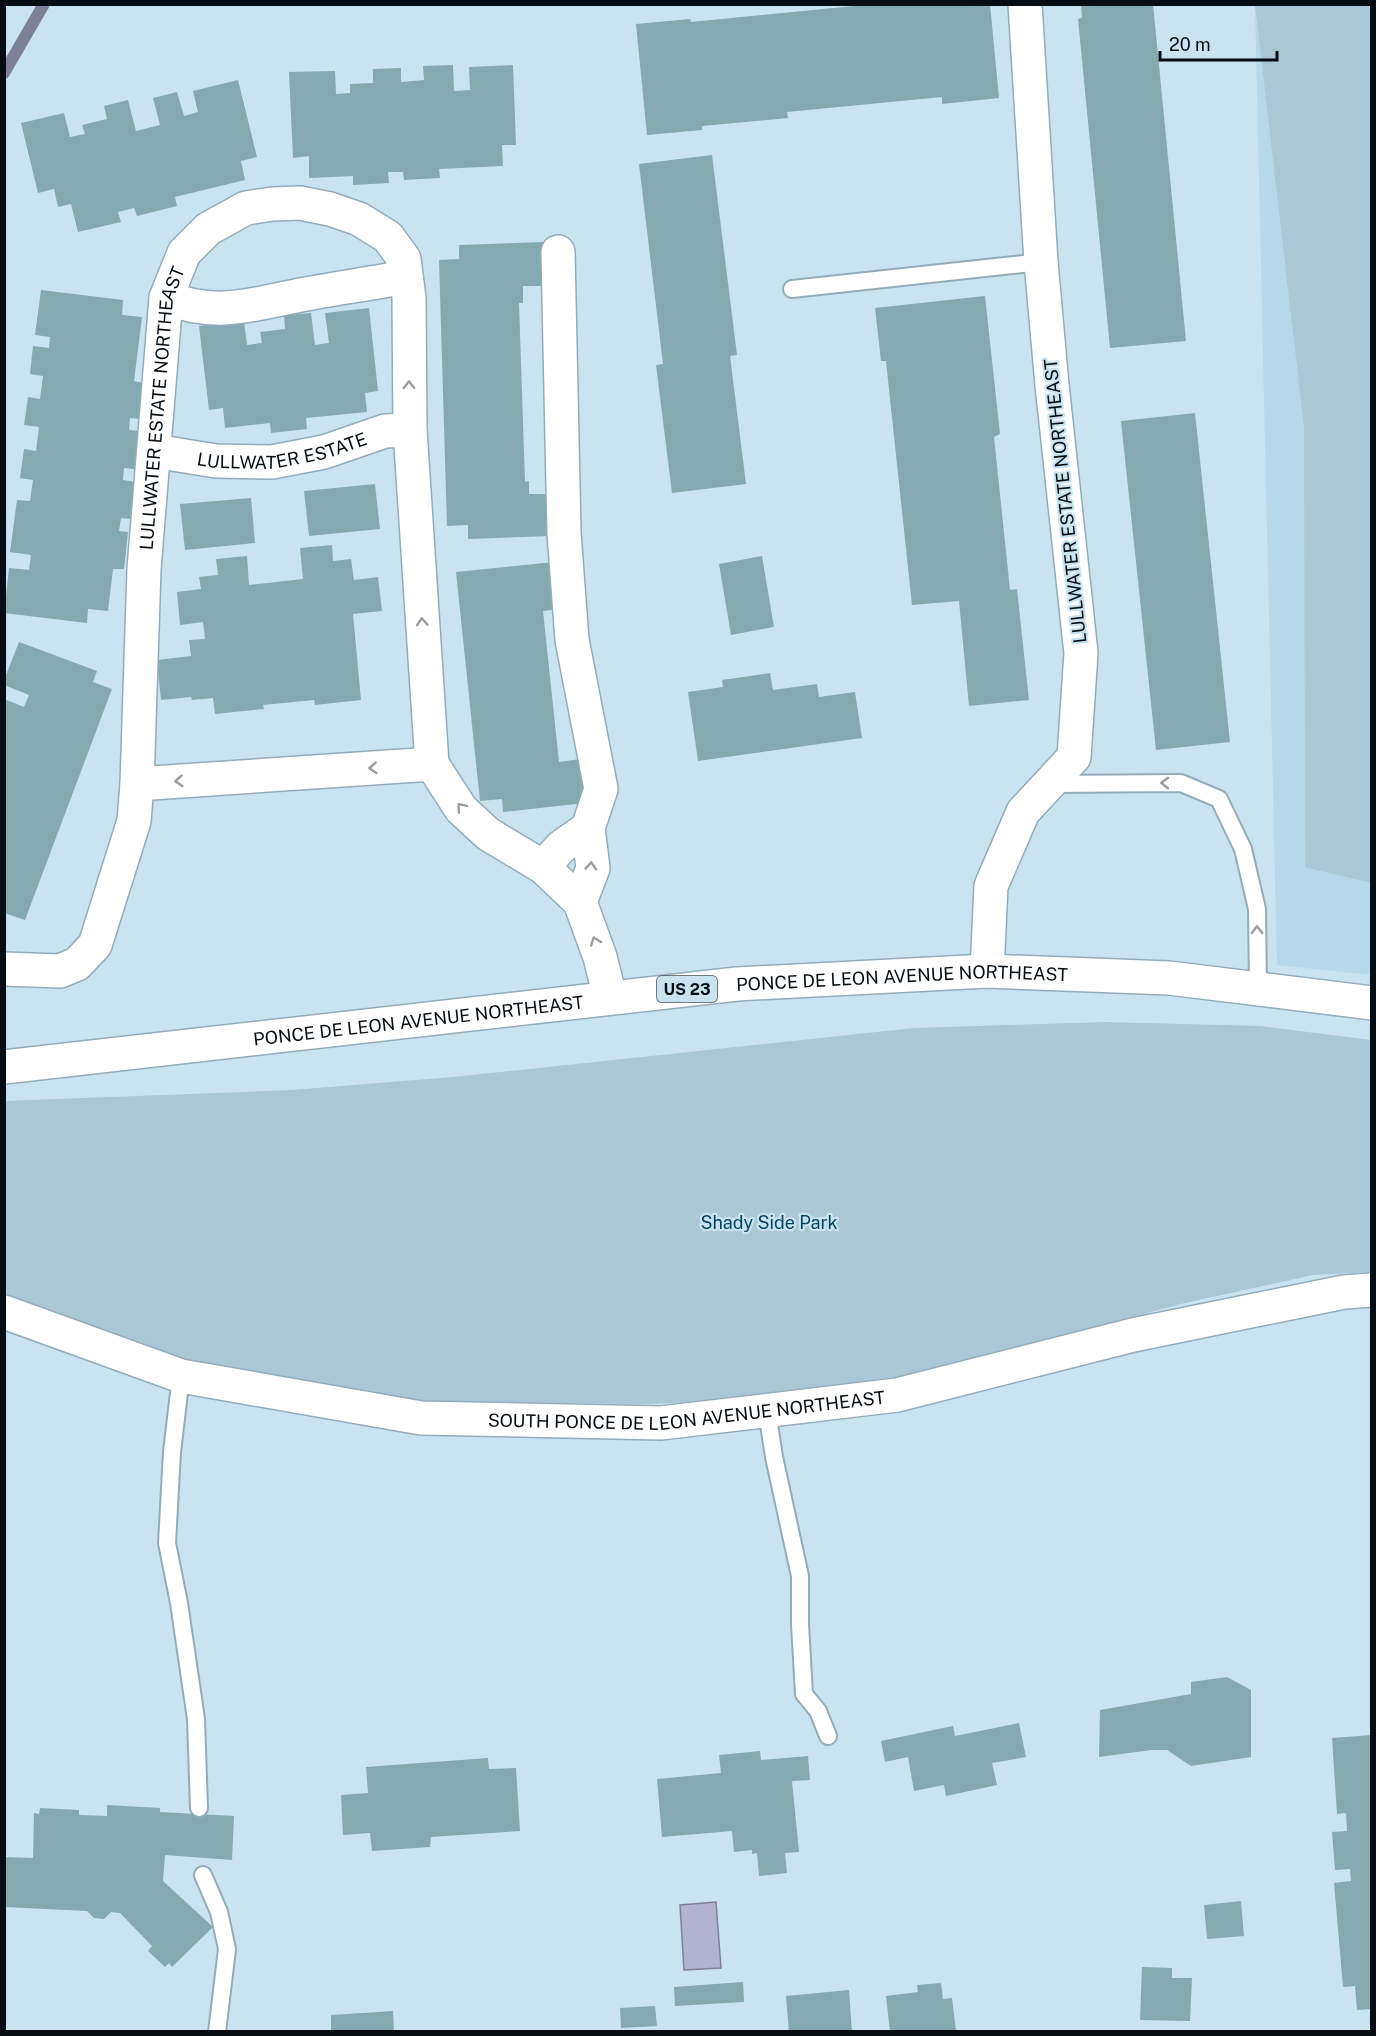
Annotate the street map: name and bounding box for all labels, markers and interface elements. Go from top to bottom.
scale bar [1160,24,1277,62]
text: 20 m [1169,34,1211,55]
street label: LULLWATER ESTATE NORTHEAST [135,263,188,551]
street label: LULLWATER ESTATE NORTHEAST [1040,357,1090,644]
one-way arrow [403,381,415,390]
street label: LULLWATER ESTATE [196,428,369,473]
one-way arrow [416,617,429,626]
one-way arrow [369,762,378,775]
one-way arrow [174,775,183,788]
one-way arrow [1161,777,1170,789]
one-way arrow [458,803,469,814]
one-way arrow [584,861,597,871]
one-way arrow [1251,925,1263,934]
one-way arrow [589,936,602,947]
street label: PONCE DE LEON AVENUE NORTHEAST [736,960,1069,995]
road number: US 23 [657,976,717,1002]
street label: PONCE DE LEON AVENUE NORTHEAST [252,991,585,1049]
park label: Shady Side Park [700,1212,838,1233]
street label: SOUTH PONCE DE LEON AVENUE NORTHEAST [488,1386,886,1434]

